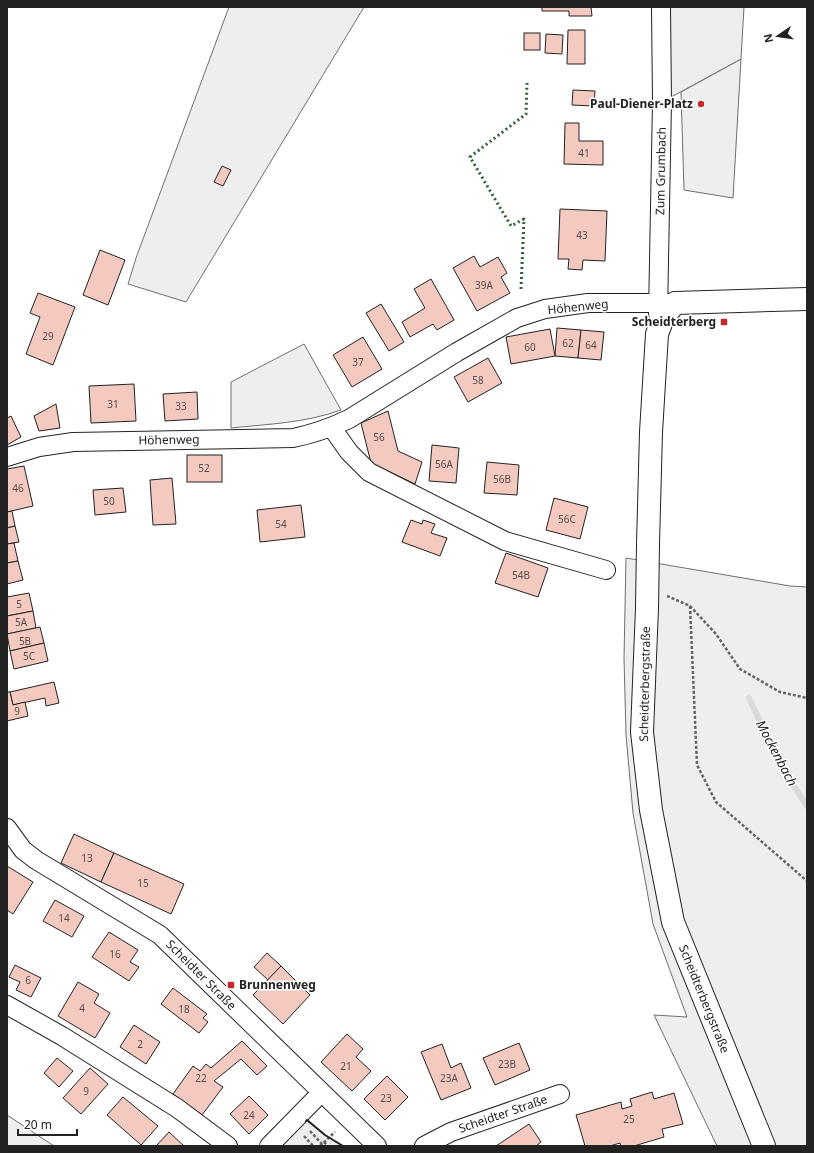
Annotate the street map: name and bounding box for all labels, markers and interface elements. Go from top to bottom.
north arrow [758,16,798,56]
text: N [759,32,776,44]
place label: Paul-Diener-Platz [590,95,693,112]
marker: Paul-Diener-Platz [696,99,706,109]
street label: Zum Grumbach [651,127,670,215]
house number: 41 [578,146,590,160]
house number: 43 [576,228,588,242]
house number: 39A [475,278,494,292]
street label: Höhenweg [547,295,609,318]
place label: Scheidterberg [632,313,716,330]
marker: Scheidterberg [719,317,729,327]
house number: 29 [42,329,54,343]
house number: 62 [562,336,574,350]
house number: 64 [585,338,597,352]
house number: 60 [524,340,536,354]
house number: 37 [352,355,364,369]
house number: 58 [472,373,484,387]
house number: 31 [107,397,119,411]
house number: 33 [175,399,187,413]
street label: Höhenweg [138,430,200,449]
house number: 56 [373,430,385,444]
house number: 56A [435,457,454,471]
house number: 52 [198,461,210,475]
house number: 56B [493,472,511,486]
house number: 46 [12,481,24,495]
house number: 50 [103,494,115,508]
house number: 56C [558,512,577,526]
house number: 54 [275,517,287,531]
house number: 54B [512,568,530,582]
house number: 5 [16,597,22,611]
house number: 5A [15,615,28,629]
street label: Scheidterbergstraße [635,626,654,742]
house number: 5B [19,634,31,648]
house number: 5C [23,649,36,663]
house number: 9 [14,704,20,718]
water label: Mockenbach [752,717,802,789]
house number: 13 [81,851,93,865]
house number: 15 [137,876,149,890]
house number: 14 [58,911,70,925]
street label: Scheidter Straße [162,936,240,1014]
street label: Scheidterbergstraße [675,942,734,1056]
house number: 16 [109,947,121,961]
house number: 6 [25,973,31,987]
place label: Brunnenweg [239,976,316,993]
marker: Brunnenweg [226,980,236,990]
house number: 4 [79,1001,85,1015]
house number: 18 [178,1002,190,1016]
house number: 2 [137,1037,143,1051]
house number: 23B [498,1057,516,1071]
house number: 21 [340,1059,352,1073]
house number: 22 [195,1071,207,1085]
house number: 23A [440,1071,459,1085]
house number: 9 [83,1084,89,1098]
street label: Scheidter Straße [456,1090,550,1137]
house number: 23 [380,1091,392,1105]
house number: 24 [243,1108,255,1122]
scale bar [18,1111,77,1137]
house number: 25 [623,1112,635,1126]
text: 20 m [24,1116,52,1133]

